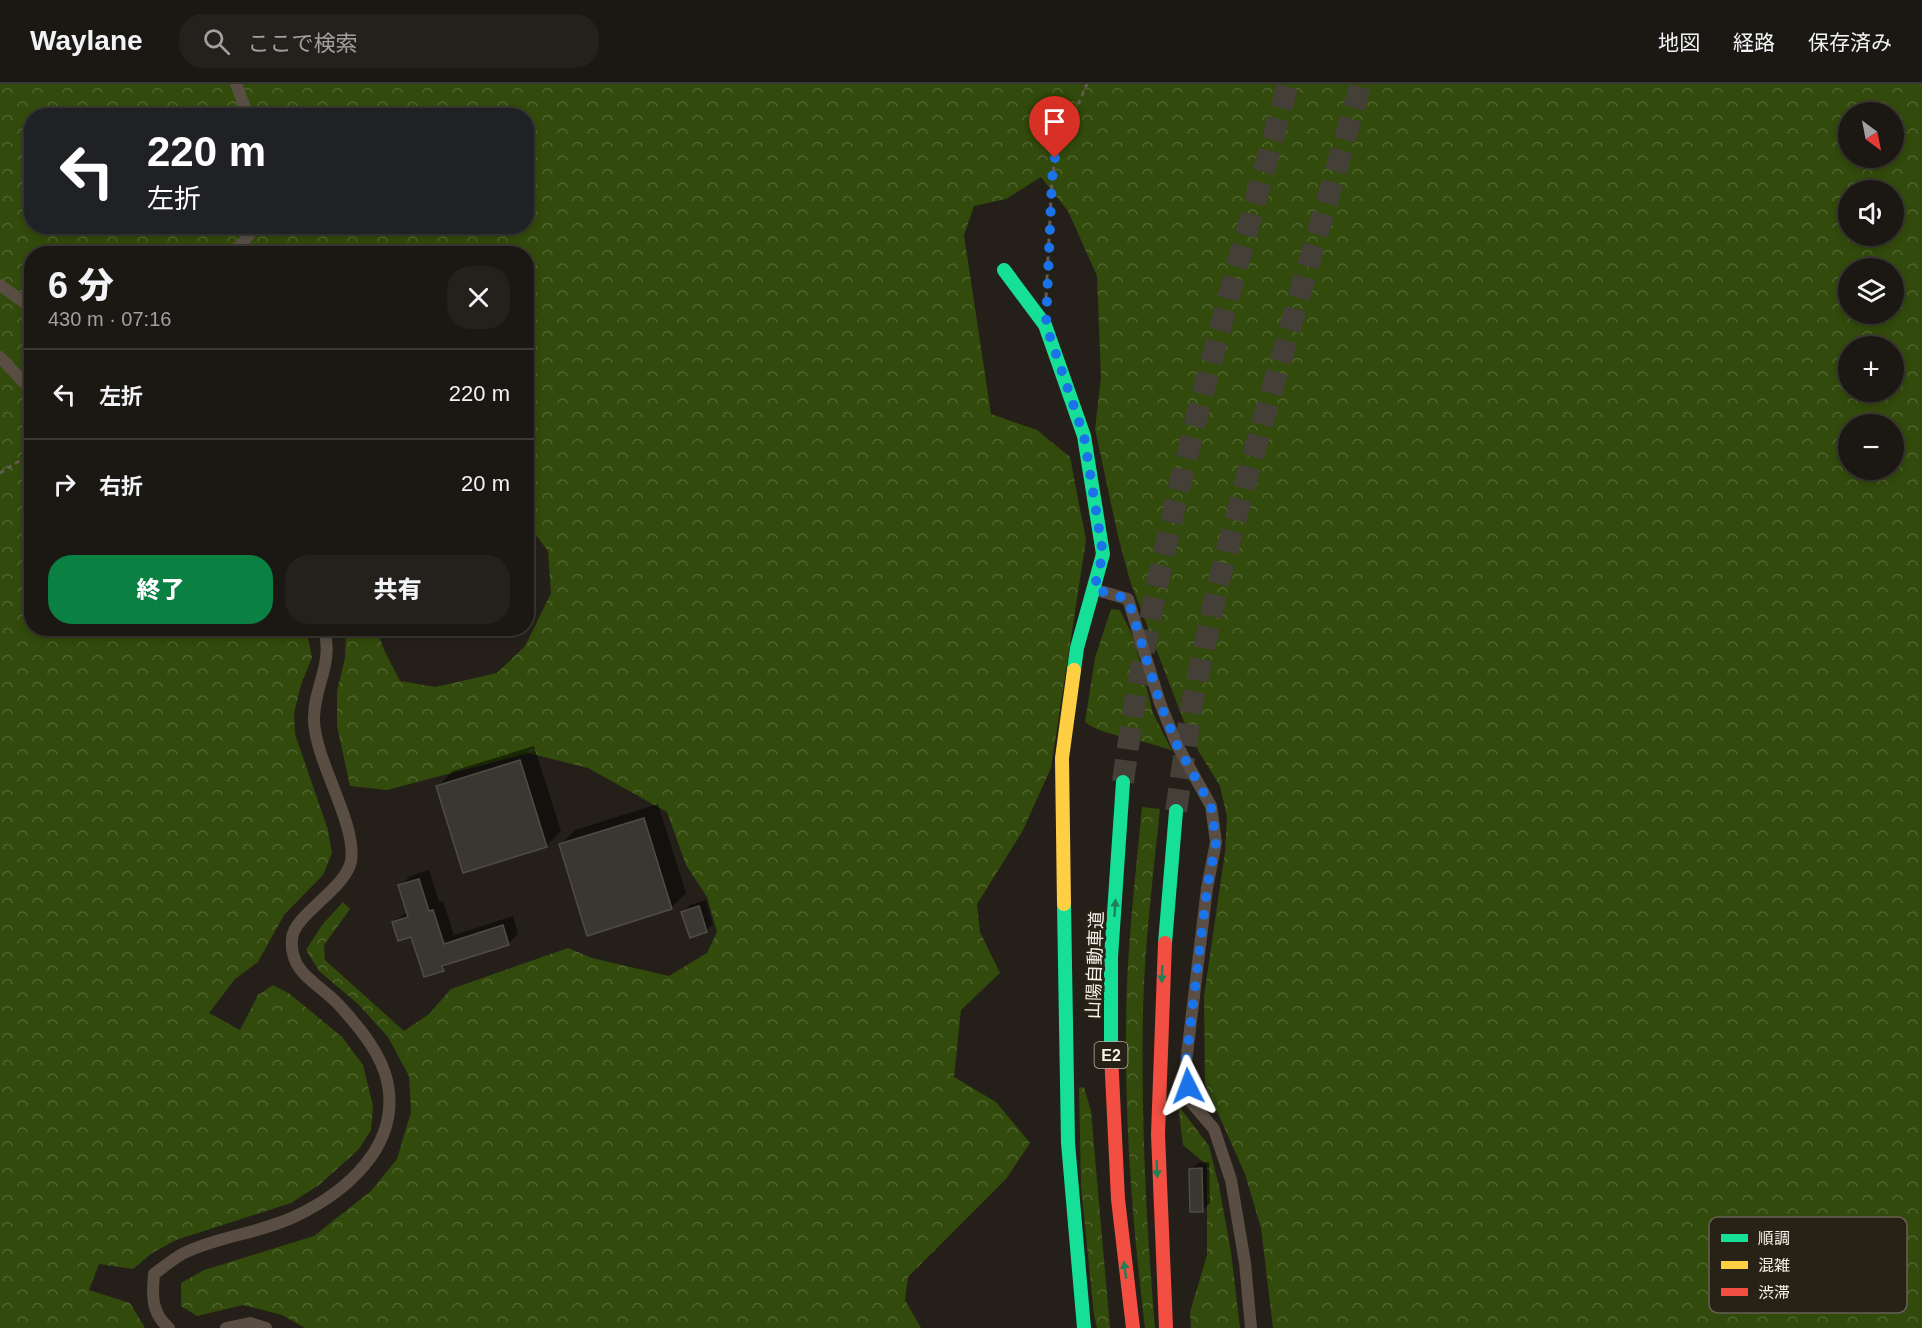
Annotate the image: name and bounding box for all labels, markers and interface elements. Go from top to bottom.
search box [179,14,599,68]
text: Waylane [30,25,143,56]
icon: search [200,25,233,58]
text: ここで検索 [248,31,358,56]
text: 地図 [1658,31,1700,54]
text: 経路 [1733,31,1775,54]
text: 保存済み [1808,31,1892,54]
pin [1029,96,1080,158]
north arrow [1838,102,1904,168]
map controls [1838,102,1904,480]
icon: arrive [1038,105,1071,138]
text: 220 m [147,128,266,175]
icon: left [48,132,126,210]
button: sound [1838,180,1904,246]
text: 左折 [147,184,201,214]
button: layers [1838,258,1904,324]
text: 6 分 [48,265,114,306]
button: close [447,266,510,329]
text: 430 m · 07:16 [48,308,171,330]
button: + [1838,336,1904,402]
icon: left [48,378,81,411]
text: 220 m [449,381,510,406]
text: 左折 [99,384,143,409]
button: − [1838,414,1904,480]
icon: right [48,468,81,501]
text: 20 m [461,471,510,496]
text: 右折 [99,474,143,499]
button: 終了 [48,555,273,624]
button: 共有 [285,555,510,624]
one-way arrow [1110,898,1120,917]
street label: 山陽自動車道 [1083,911,1107,1019]
one-way arrow [1157,965,1167,984]
road number: E2 [1094,1042,1128,1068]
position arrow [1156,1054,1220,1118]
one-way arrow [1153,1160,1162,1179]
legend [1709,1217,1907,1313]
text: 順調 [1758,1230,1790,1247]
text: 混雑 [1758,1257,1790,1274]
one-way arrow [1120,1260,1129,1279]
text: 渋滞 [1758,1284,1790,1301]

